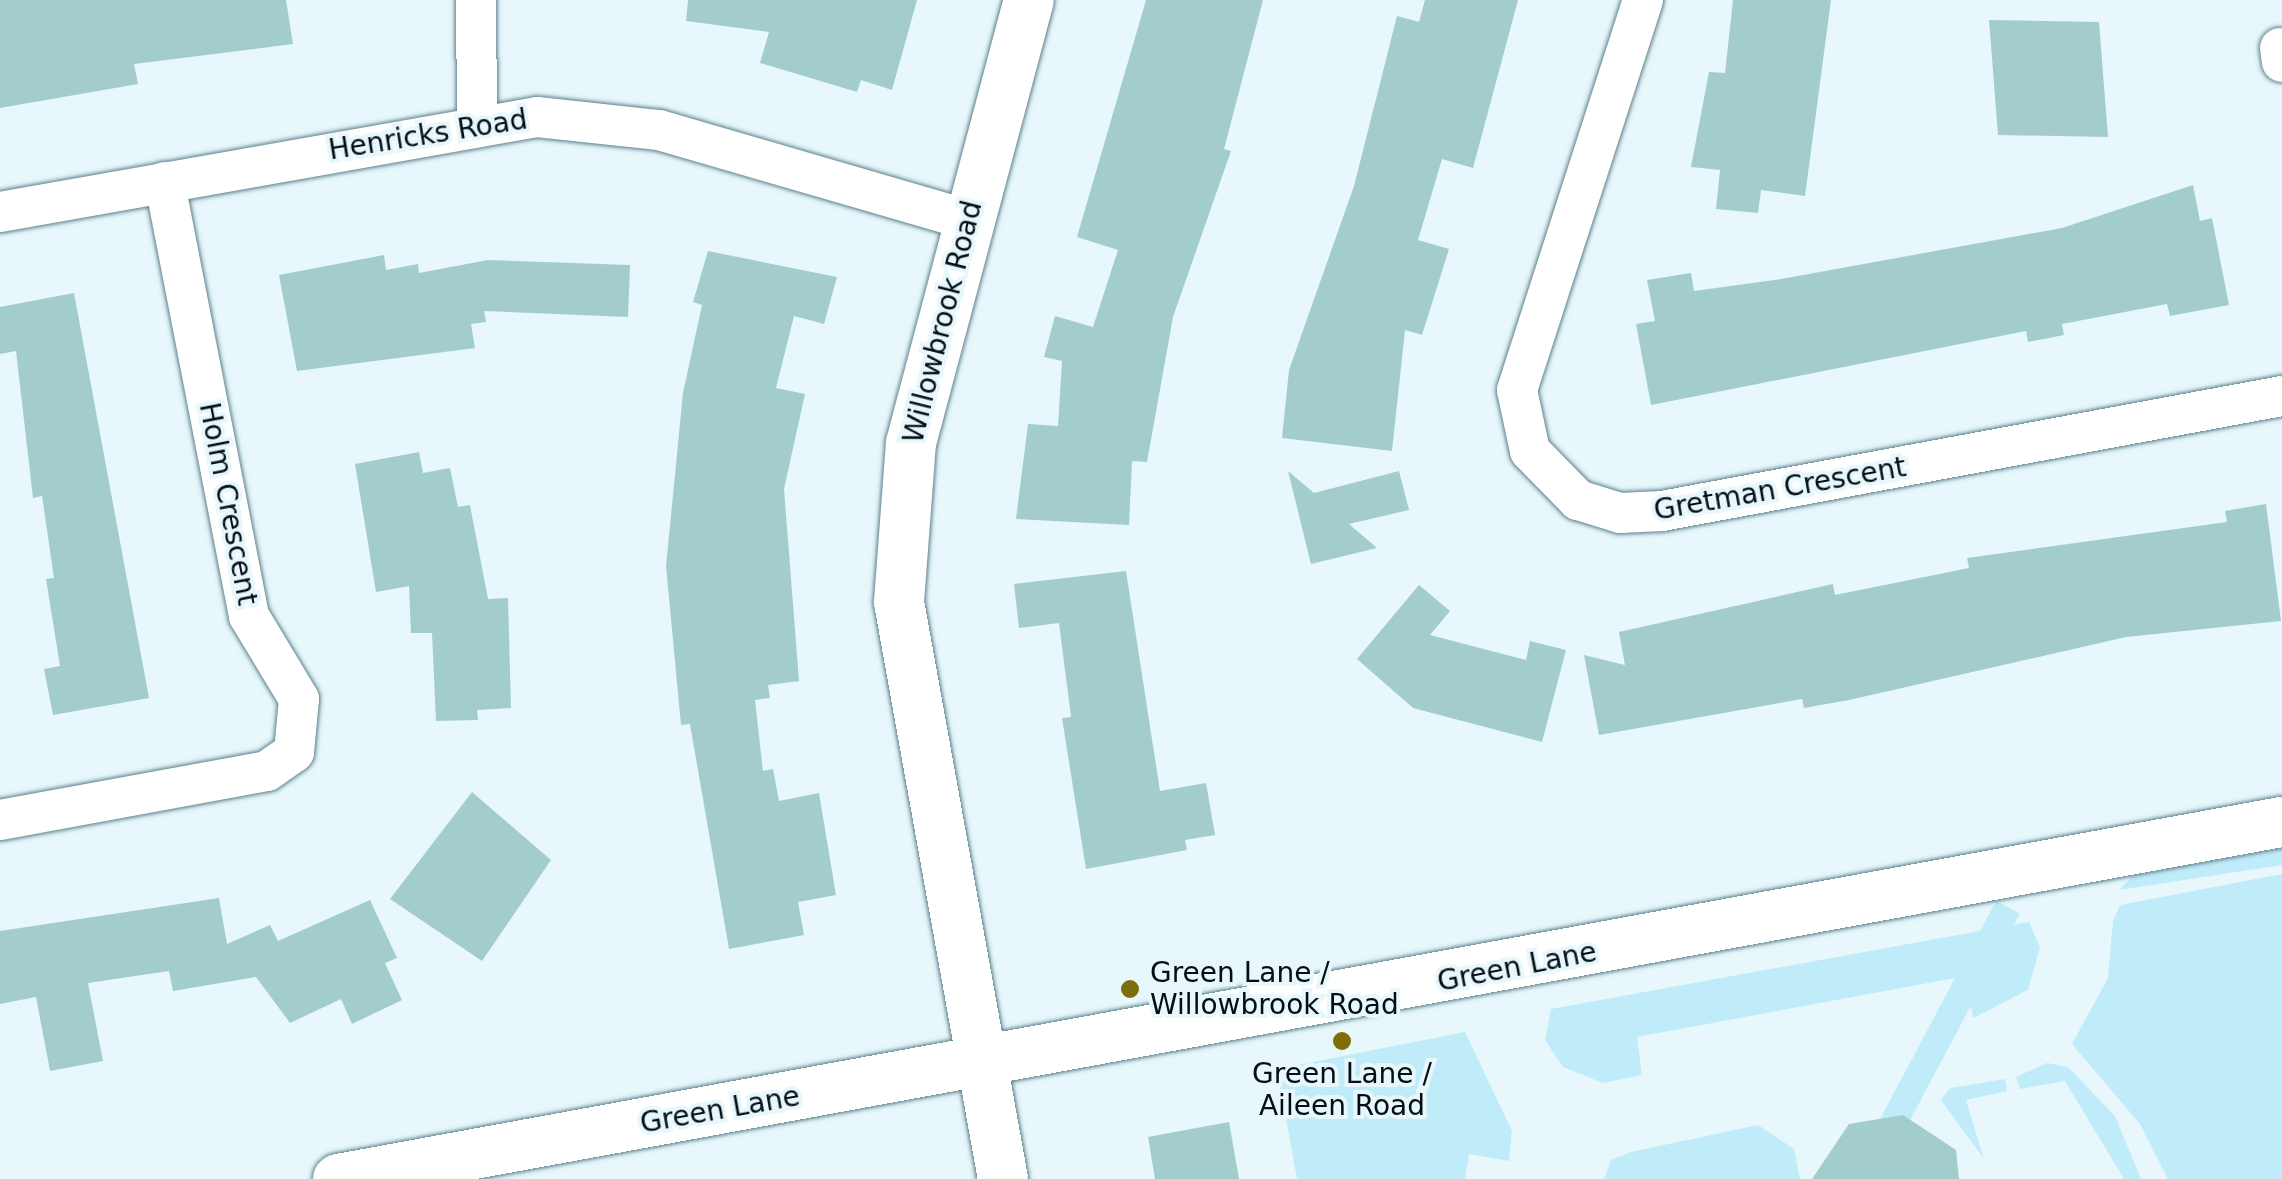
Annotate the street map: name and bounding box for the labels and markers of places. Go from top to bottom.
place label: Green Lane / Willowbrook Road [1150,956,1399,1022]
marker: Green Lane / Willowbrook Road [1119,978,1141,1000]
marker: Green Lane / Aileen Road [1331,1030,1353,1052]
place label: Green Lane / Aileen Road [1252,1057,1432,1123]

